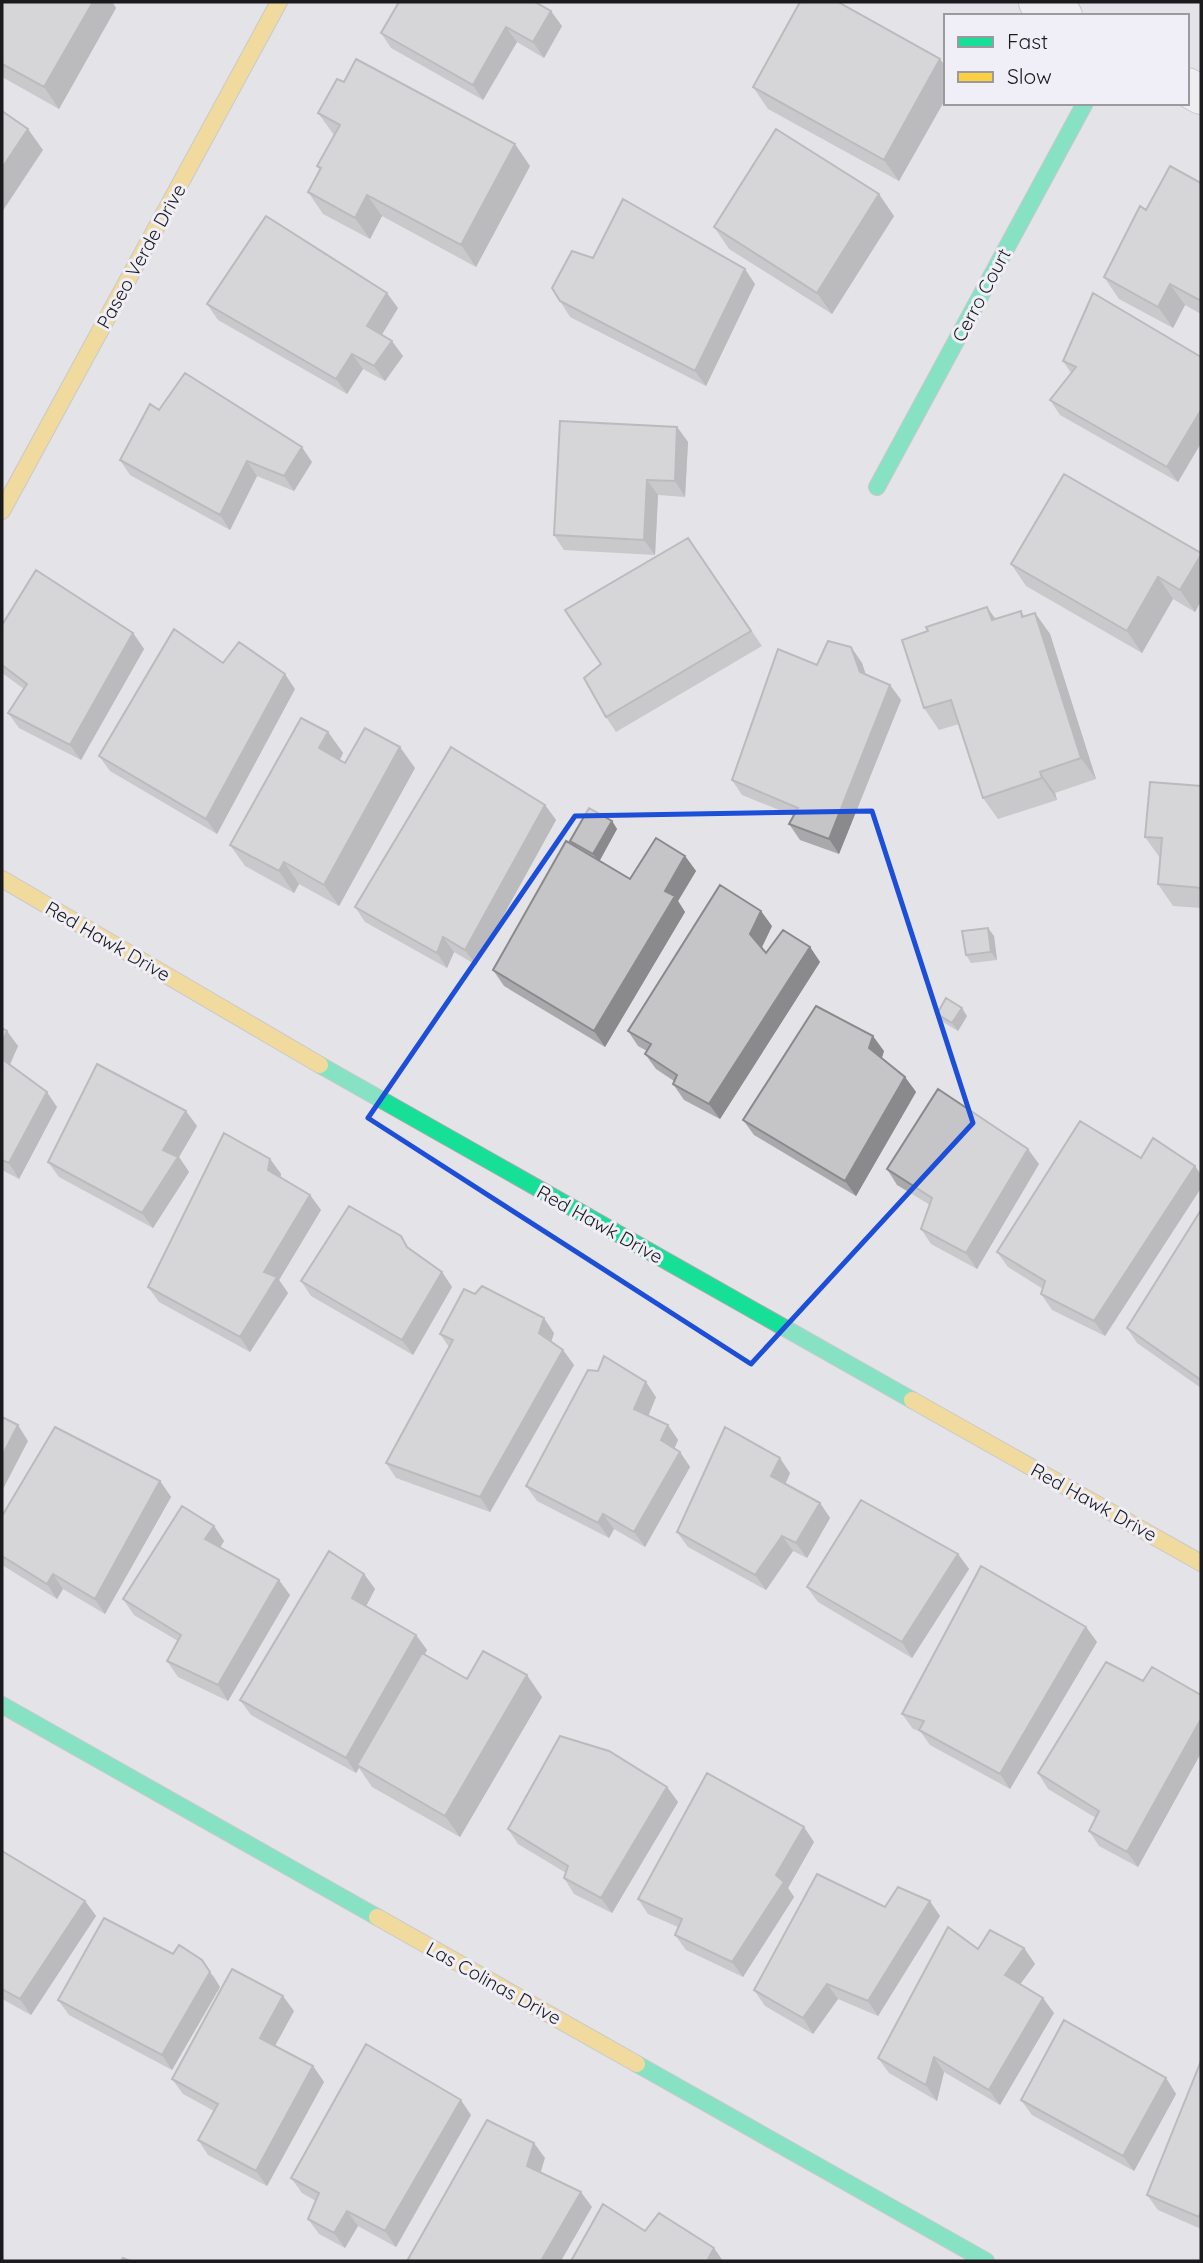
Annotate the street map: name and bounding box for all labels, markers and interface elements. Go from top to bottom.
legend [944,14,1189,105]
text: Fast [1007,28,1048,54]
text: Slow [1007,63,1052,89]
street label: Paseo Verde Drive [91,179,191,333]
street label: Cerro Court [946,244,1016,346]
street label: Red Hawk Drive [41,895,175,987]
street label: Red Hawk Drive [533,1179,667,1269]
street label: Red Hawk Drive [1027,1457,1161,1547]
street label: Las Colinas Drive [422,1936,566,2030]

